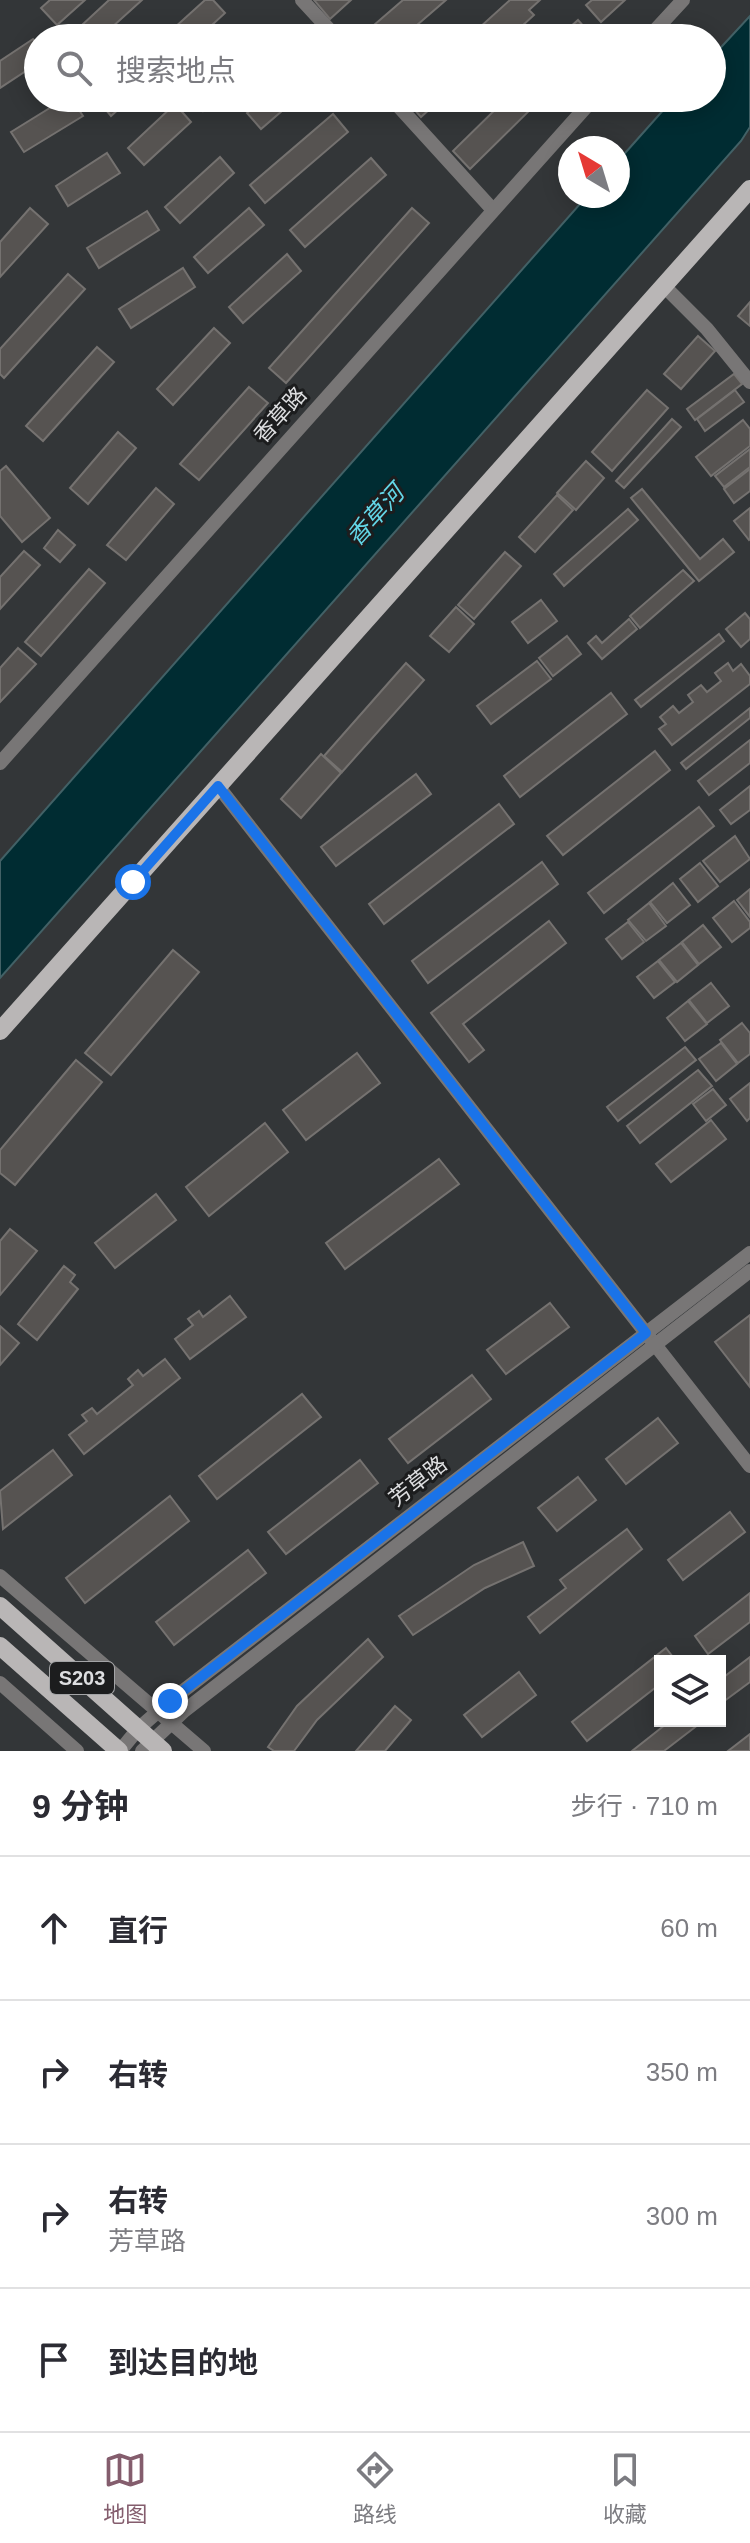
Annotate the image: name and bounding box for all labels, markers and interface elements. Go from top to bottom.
search box [24,24,726,112]
icon: search [52,46,96,90]
text: 搜索地点 [116,54,236,87]
north arrow [558,136,630,208]
street label: 香草路 [249,382,311,448]
water label: 香草河 [341,476,412,551]
route start [115,864,151,900]
street label: 芳草路 [384,1451,452,1511]
map controls [654,1655,726,1727]
button: layers [654,1655,726,1727]
road number: S203 [50,1662,114,1694]
route end [152,1683,188,1719]
text: 9 分钟 [32,1787,128,1825]
text: 步行 · 710 m [571,1791,718,1821]
icon: ahead [32,1906,76,1950]
text: 60 m [660,1913,718,1943]
text: 直行 [108,1914,168,1947]
icon: right [32,2050,76,2094]
text: 350 m [646,2057,718,2087]
text: 右转 [108,2058,168,2091]
text: 右转 [108,2184,168,2217]
icon: right [32,2194,76,2238]
text: 300 m [646,2201,718,2231]
text: 芳草路 [108,2226,186,2256]
icon: arrive [32,2338,76,2382]
text: 到达目的地 [108,2346,258,2379]
tab: 地图 [103,2448,147,2528]
tab: 路线 [353,2448,397,2528]
tab: 收藏 [603,2448,647,2528]

